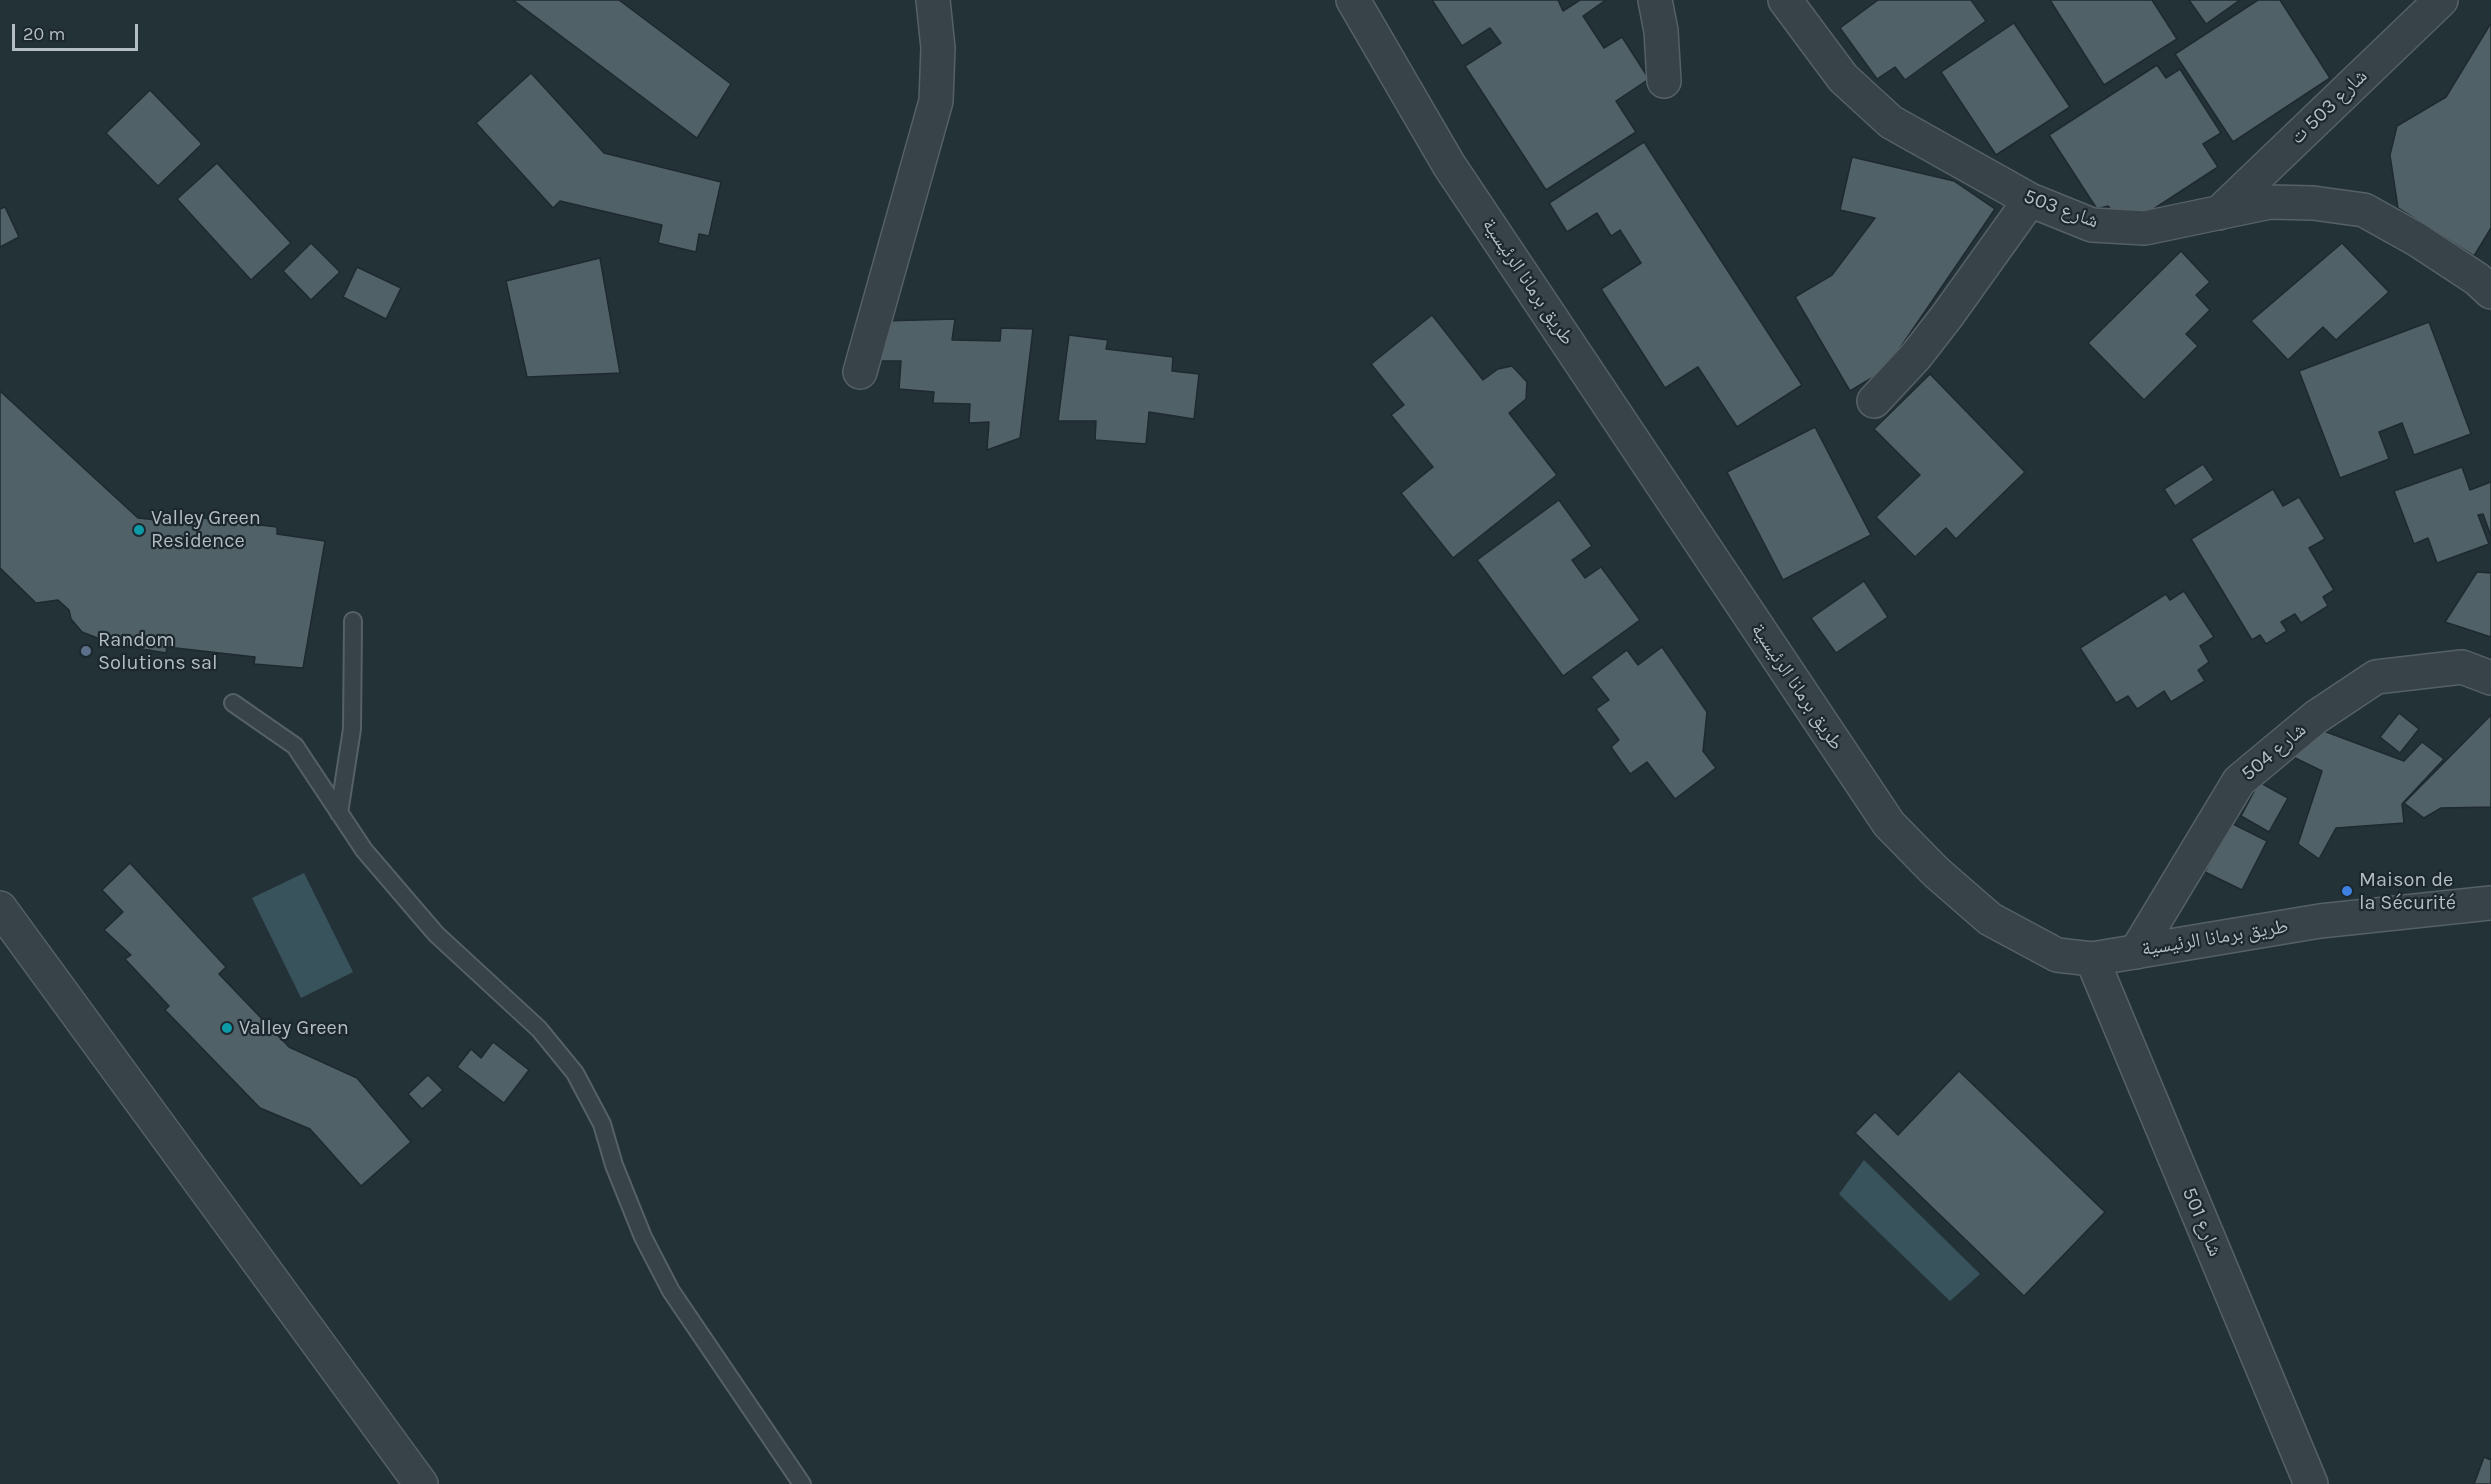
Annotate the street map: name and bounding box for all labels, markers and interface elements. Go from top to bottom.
scale bar [15,12,141,50]
text: 20 m [23,23,65,45]
street label: شارع 503 ت [2285,64,2373,150]
street label: شارع 503 [2020,184,2102,234]
street label: طريق برمانا الرئيسية [1477,214,1579,350]
place label: Valley Green Residence [151,506,261,553]
marker: Valley Green Residence [132,523,146,537]
street label: طريق برمانا الرئيسية [1746,619,1848,755]
place label: Random Solutions sal [98,628,218,675]
marker: Random Solutions sal [79,644,93,658]
street label: شارع 504 [2237,718,2311,786]
place label: Maison de la Sécurité [2359,868,2456,915]
marker: Maison de la Sécurité [2340,884,2354,898]
street label: طريق برمانا الرئيسية [2140,915,2290,961]
place label: Valley Green [239,1016,349,1040]
marker: Valley Green [220,1021,234,1035]
street label: شارع 501 [2177,1184,2227,1260]

